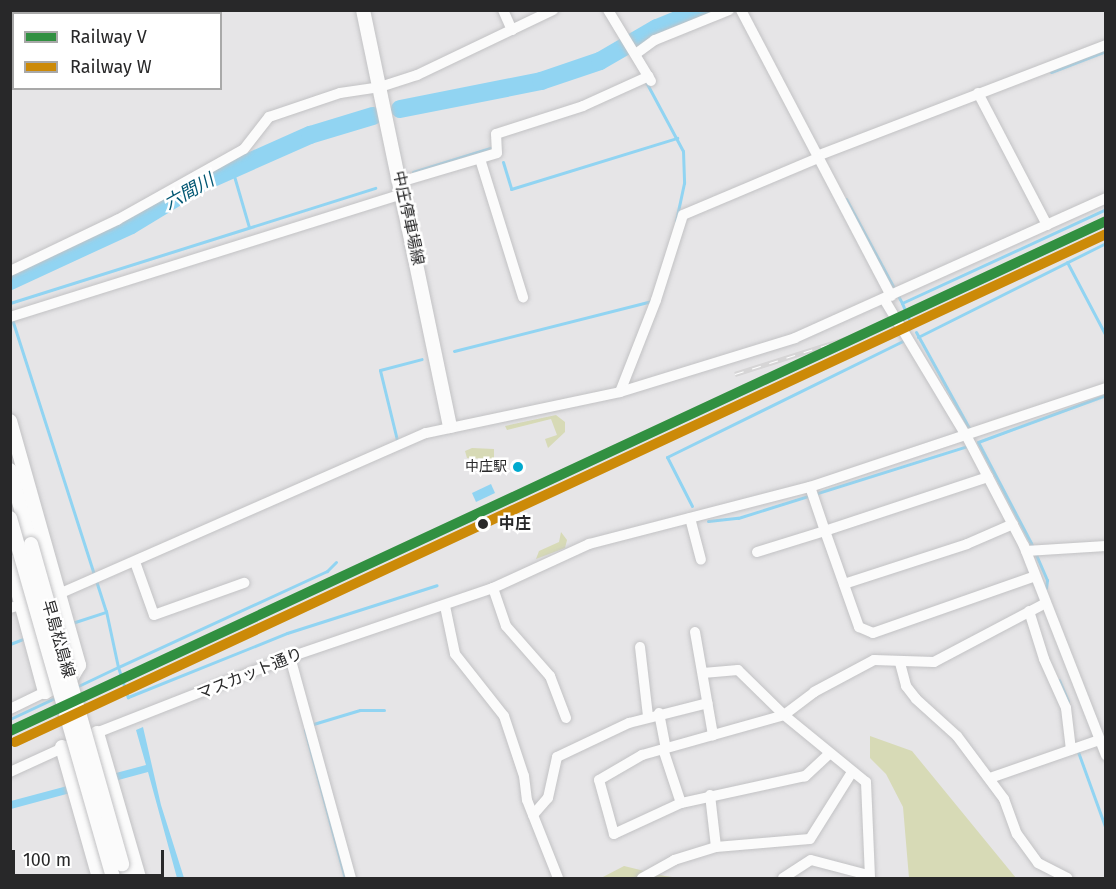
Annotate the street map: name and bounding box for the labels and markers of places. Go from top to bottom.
place label: 中庄駅 [465,459,507,475]
marker: 中庄駅 [512,461,524,473]
marker: 中庄 [472,513,494,535]
place label: 中庄 [499,514,531,534]

